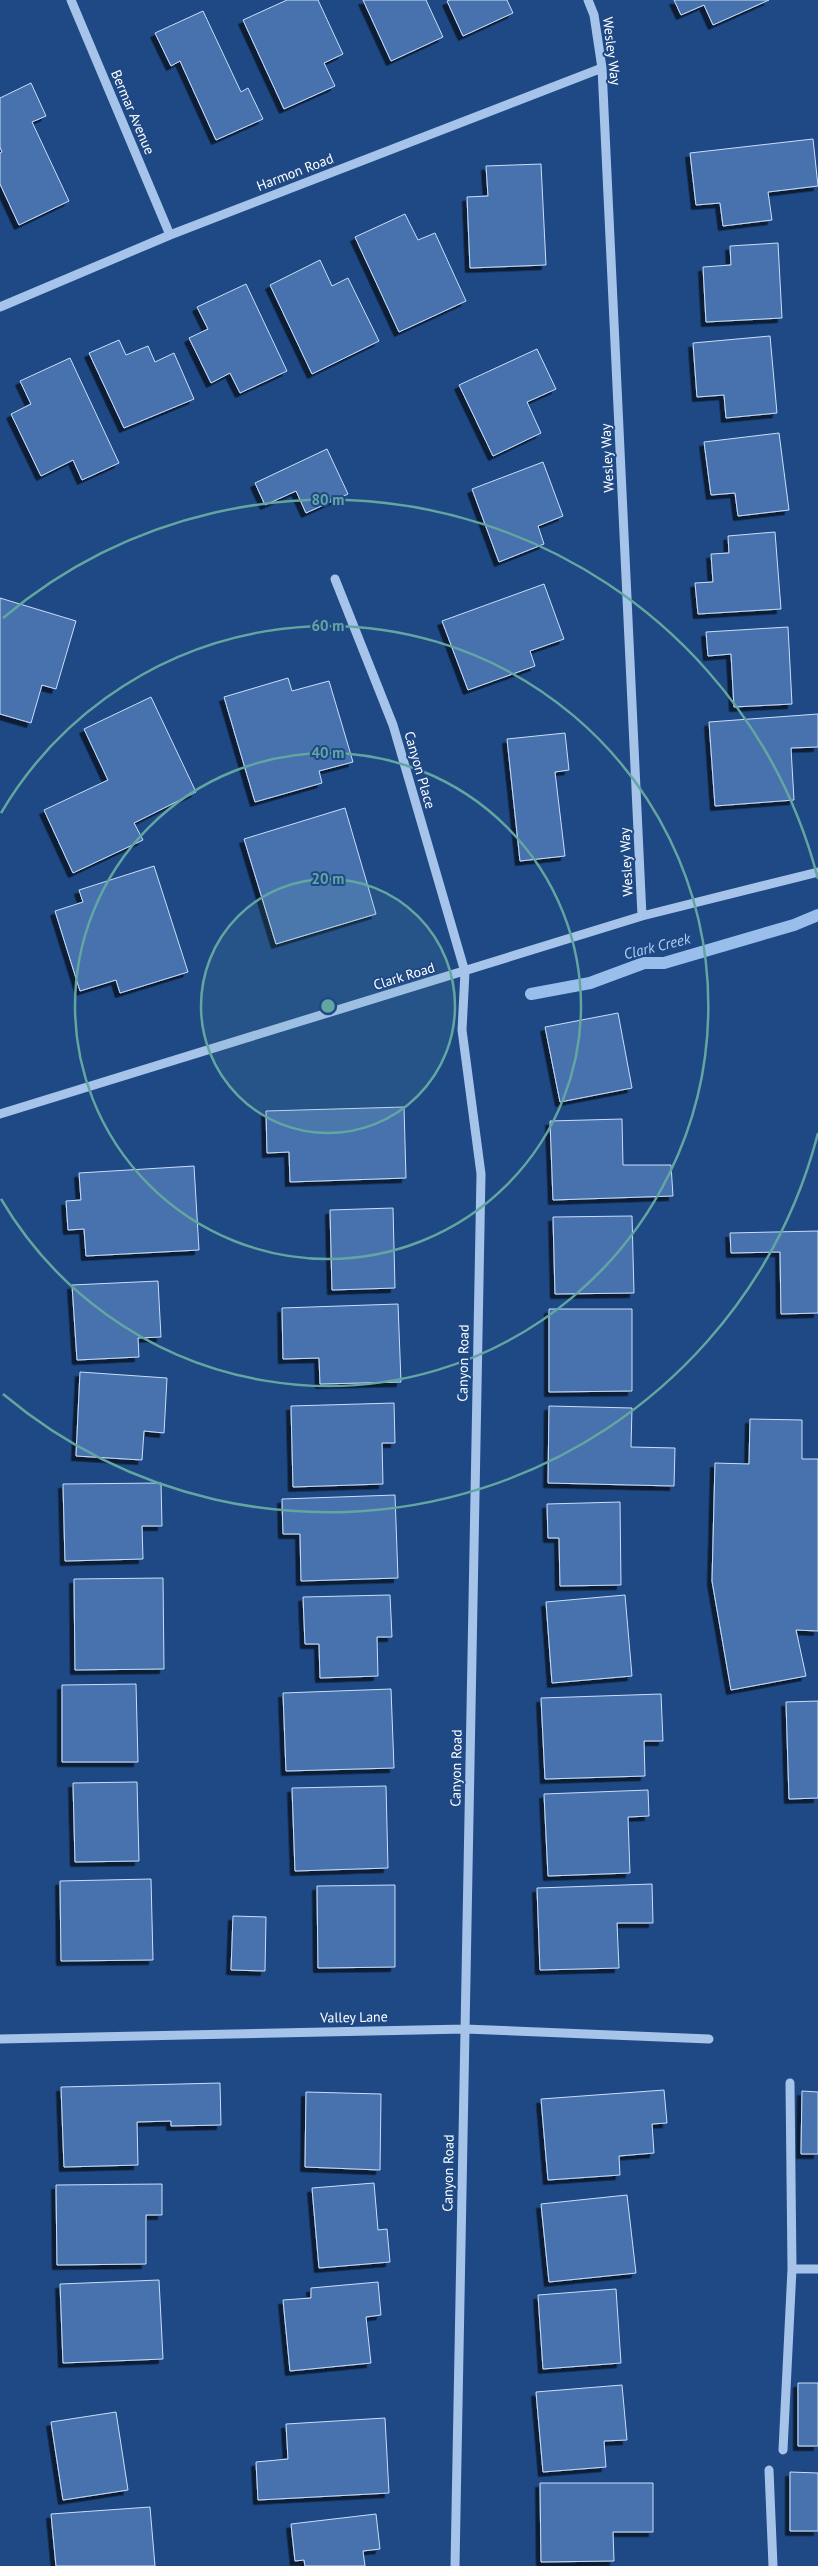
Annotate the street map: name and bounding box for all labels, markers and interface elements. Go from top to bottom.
street label: Wesley Way [599,16,625,87]
street label: Bermar Avenue [107,67,159,157]
street label: Harmon Road [254,149,336,195]
street label: Wesley Way [596,423,618,493]
text: 80 m [312,490,344,509]
text: 60 m [312,616,344,635]
street label: Canyon Place [400,729,440,811]
text: 40 m [312,743,344,762]
street label: Wesley Way [615,827,637,897]
text: 20 m [312,869,344,888]
water label: Clark Creek [622,928,694,963]
street label: Clark Road [371,958,437,994]
centre of rings [319,997,337,1015]
street label: Canyon Road [453,1324,473,1402]
street label: Canyon Road [446,1729,466,1807]
street label: Valley Lane [319,2007,388,2027]
street label: Canyon Road [438,2134,458,2212]

